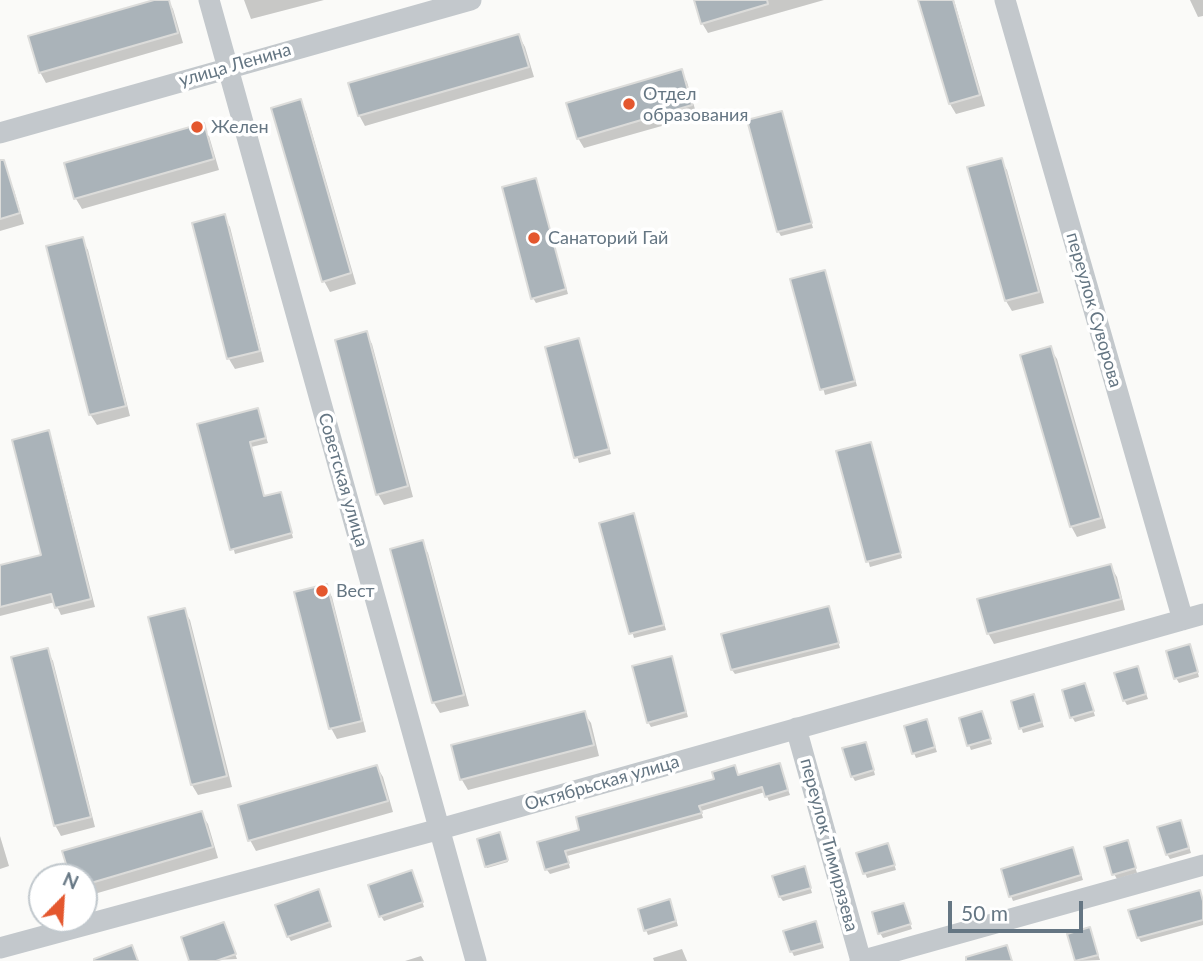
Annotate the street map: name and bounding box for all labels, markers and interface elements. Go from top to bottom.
street label: улица Ленина [176,39,294,91]
place label: Отдел образования [643,83,748,126]
marker: Отдел образования [621,96,637,112]
place label: Желен [211,116,269,138]
marker: Желен [189,119,205,135]
place label: Санаторий Гай [548,227,668,249]
marker: Санаторий Гай [526,230,542,246]
street label: переулок Суворова [1062,230,1126,390]
street label: Советская улица [314,410,372,550]
place label: Вест [336,580,375,602]
marker: Вест [314,583,330,599]
street label: Октябрьская улица [522,751,682,815]
street label: переулок Тимирязева [795,756,863,934]
north arrow [28,863,98,933]
text: N [60,867,82,894]
scale bar [951,888,1086,932]
text: 50 m [961,900,1008,925]

